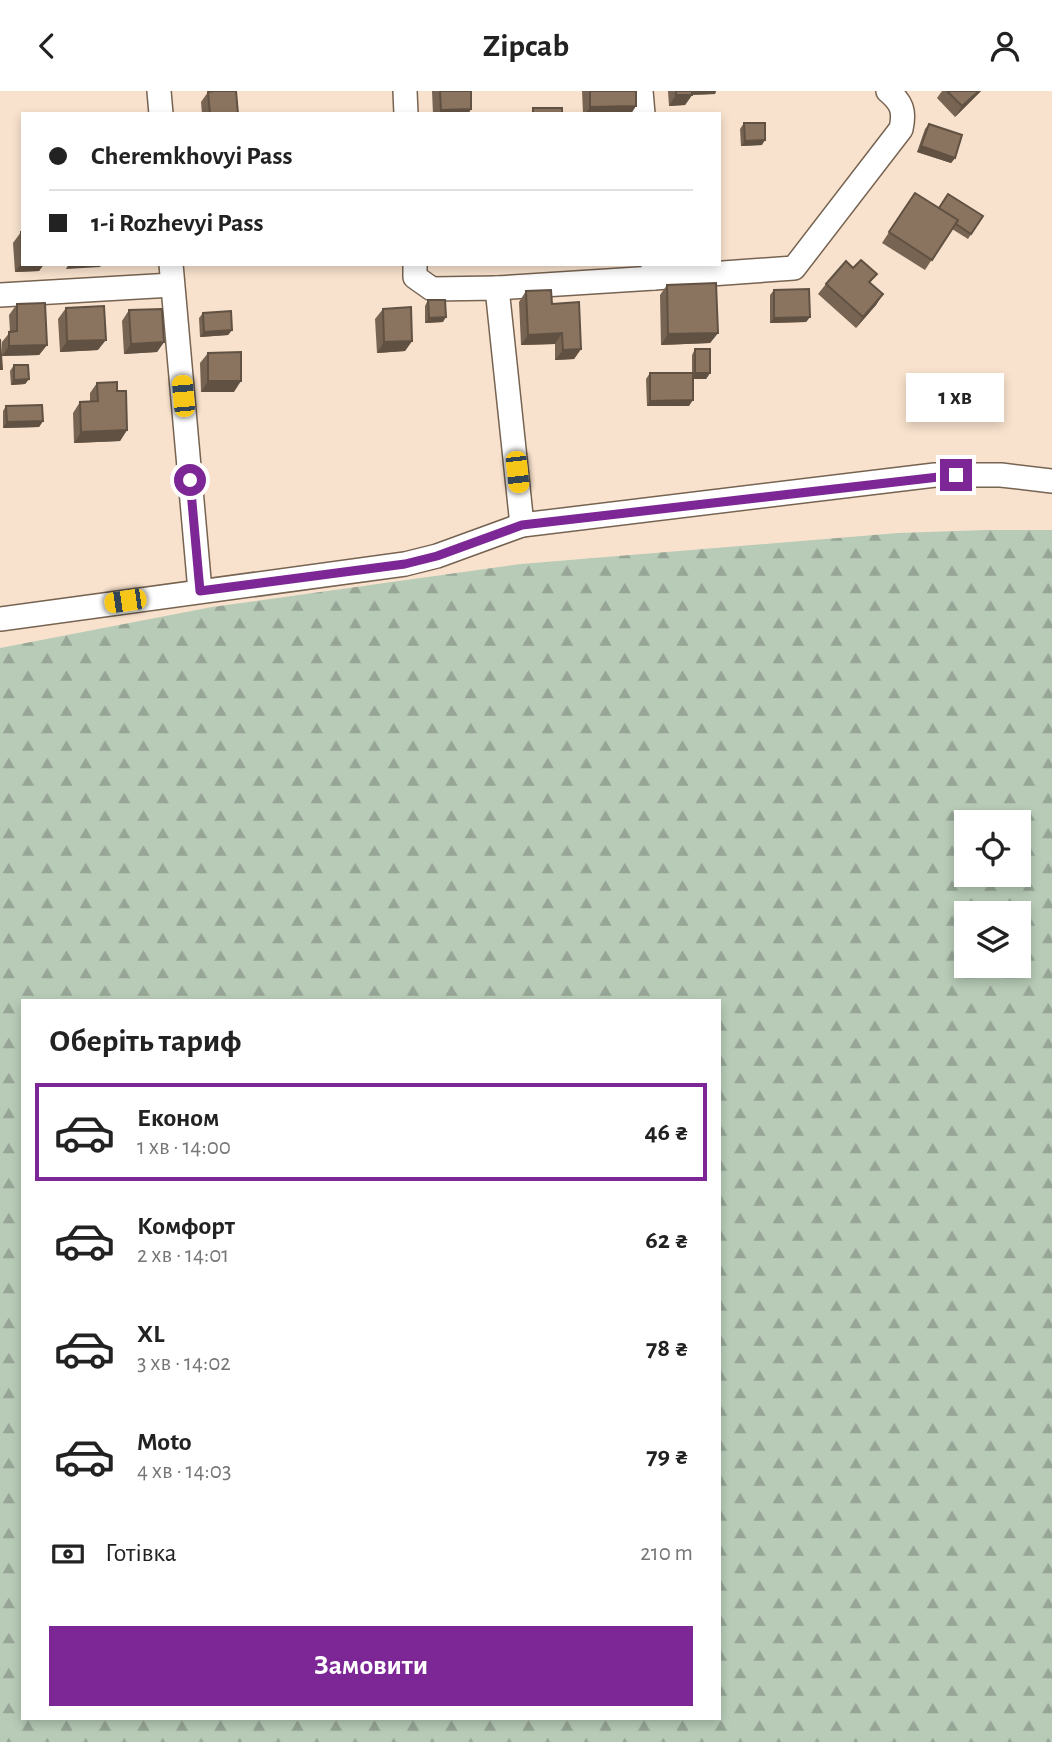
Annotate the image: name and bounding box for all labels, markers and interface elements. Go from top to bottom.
icon: back [28,27,66,65]
icon: person [986,27,1024,65]
text: Zipcab [483,30,569,62]
text: Cheremkhovyi Pass [91,143,292,169]
text: 1-i Rozhevyi Pass [91,210,263,236]
callout: 1 хв [907,373,1005,423]
car [171,374,196,418]
text: 1 хв [938,386,972,409]
car [505,450,530,494]
route end [940,459,972,491]
route start [174,464,206,496]
car [103,588,148,614]
map controls [954,810,1031,978]
button: locate [954,810,1031,887]
button: layers [954,901,1031,978]
text: Оберіть тариф [49,1025,241,1057]
icon: car [53,1101,116,1164]
text: Економ [137,1105,219,1131]
text: 46 ₴ [644,1119,689,1145]
text: 1 хв · 14:00 [137,1136,231,1159]
icon: car [53,1209,116,1272]
text: Комфорт [137,1213,235,1239]
text: 62 ₴ [645,1227,689,1253]
text: 2 хв · 14:01 [137,1244,229,1267]
icon: car [53,1317,116,1380]
text: XL [137,1321,164,1347]
text: 78 ₴ [646,1335,689,1361]
text: 3 хв · 14:02 [137,1352,231,1375]
icon: car [53,1425,116,1488]
text: Moto [137,1429,192,1455]
text: 79 ₴ [646,1443,689,1469]
text: 4 хв · 14:03 [137,1460,231,1483]
icon: cash [49,1535,87,1573]
text: Готівка [105,1540,177,1566]
text: 210 m [640,1542,693,1565]
button: Замовити [49,1626,693,1706]

